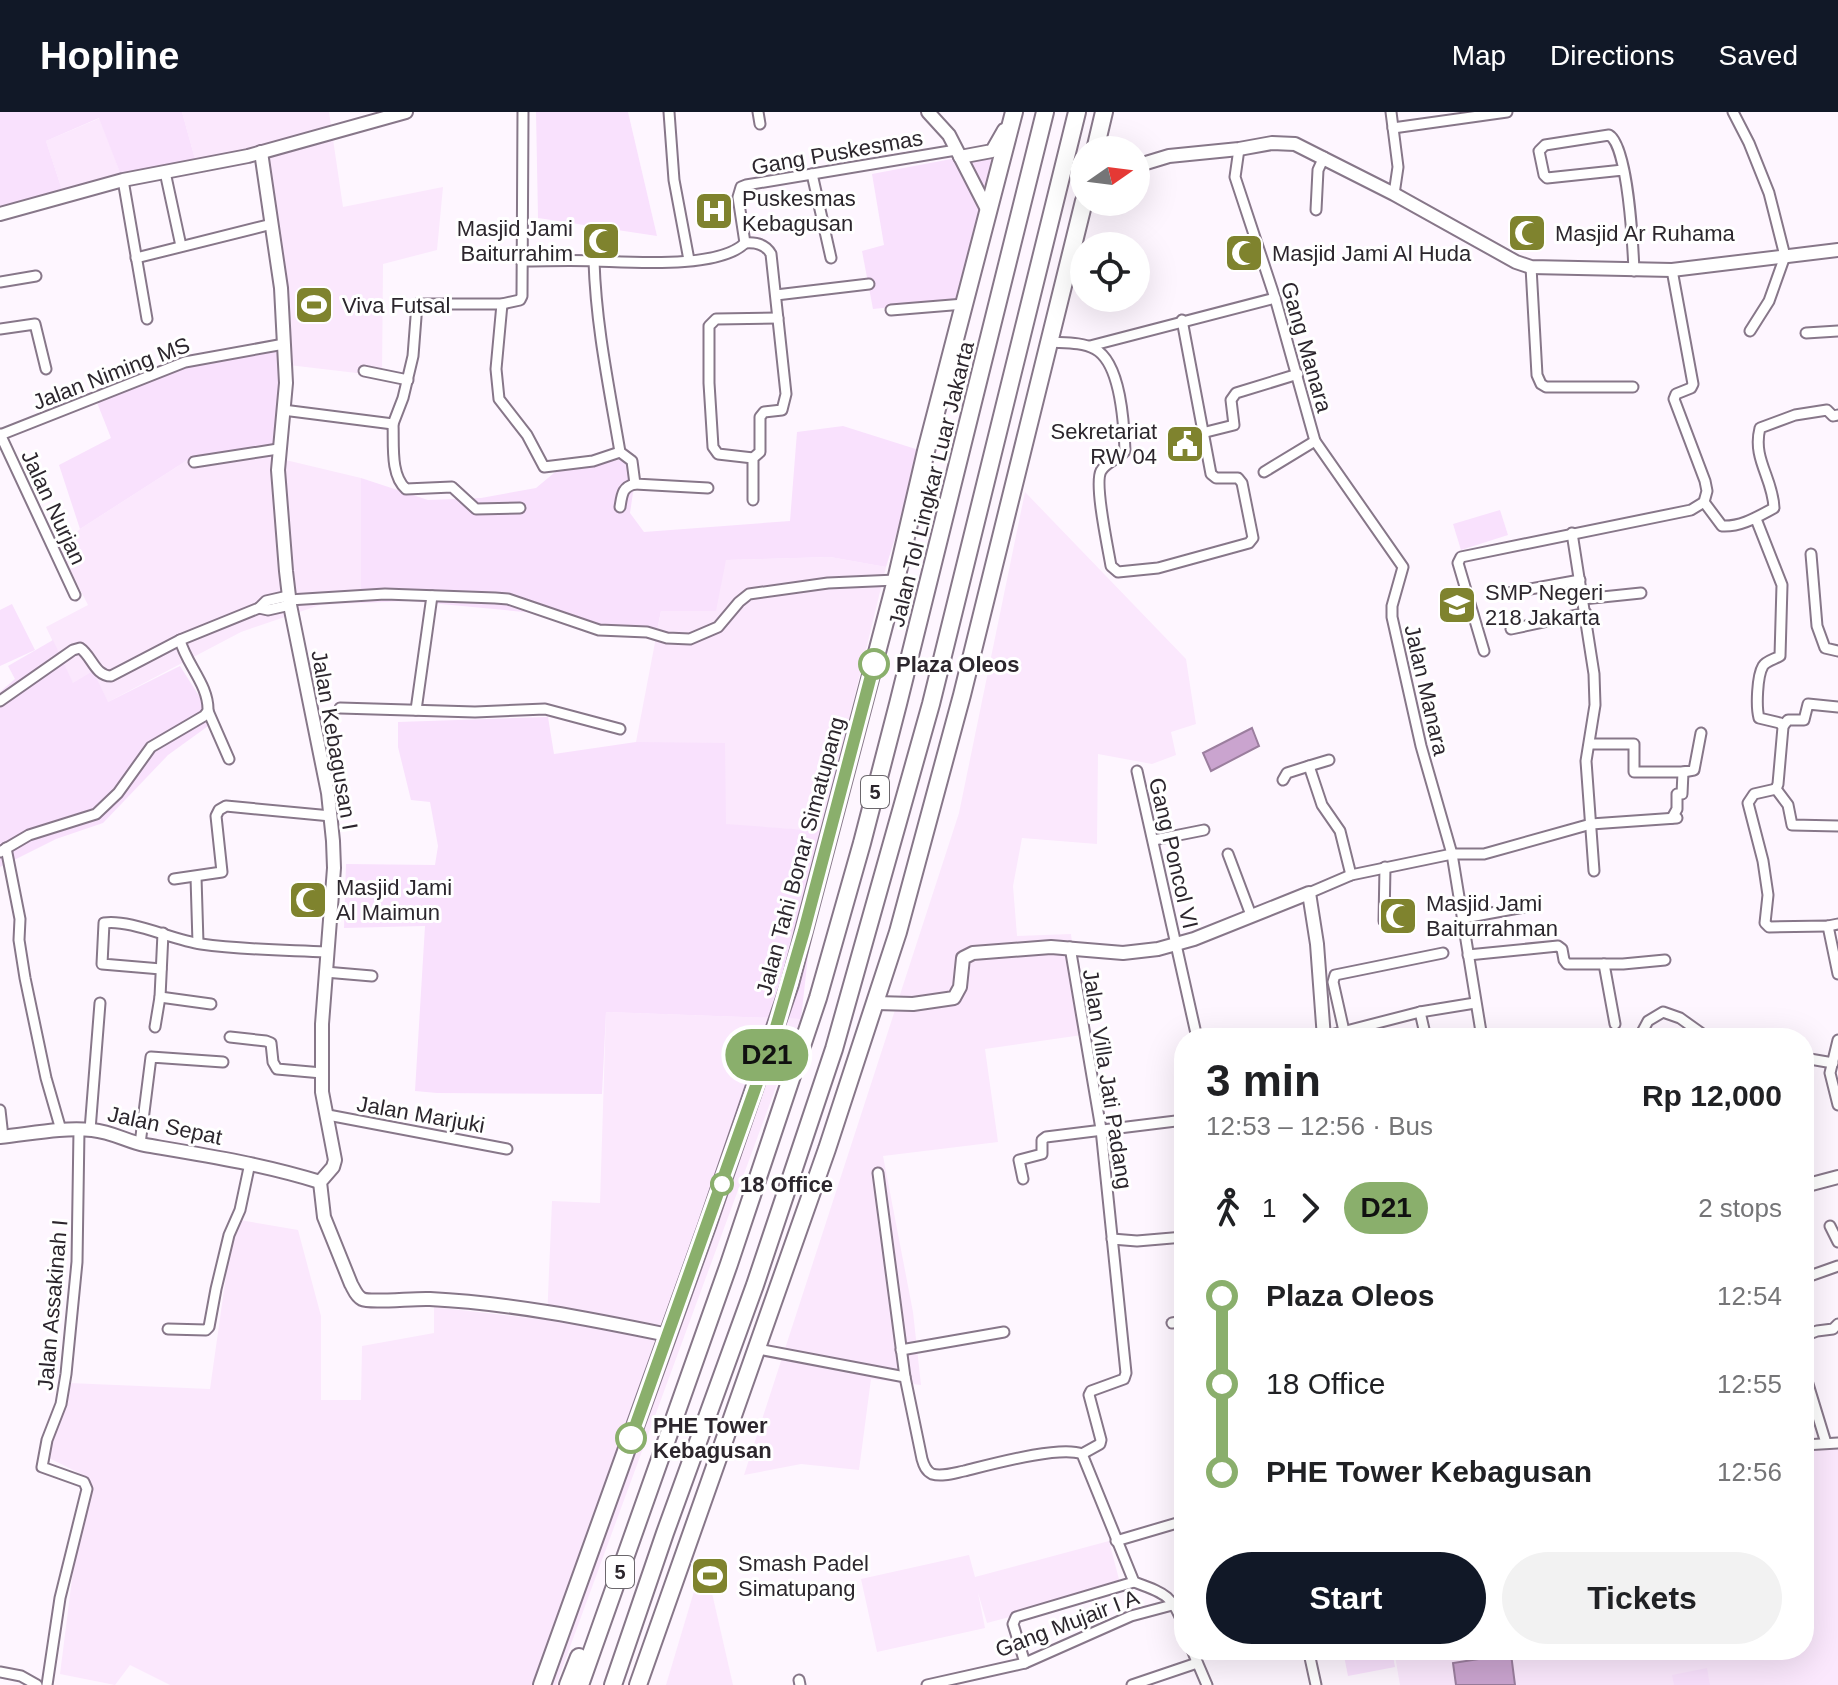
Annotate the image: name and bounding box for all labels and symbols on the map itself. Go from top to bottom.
street label: Gang Puskesmas [749,125,925,180]
north arrow [1070,136,1150,216]
place label: Puskesmas Kebagusan [742,186,856,236]
hospital icon: Puskesmas Kebagusan [693,190,735,232]
mosque icon: Masjid Ar Ruhama [1506,212,1548,254]
place label: Masjid Jami Baiturrahim [457,216,573,266]
mosque icon: Masjid Jami Baiturrahim [580,220,622,262]
place label: Masjid Ar Ruhama [1555,221,1736,246]
mosque icon: Masjid Jami Al Huda [1223,232,1265,274]
place label: Masjid Jami Al Huda [1272,241,1472,266]
street label: Gang Manara [1276,279,1337,416]
sports icon: Viva Futsal [293,284,335,326]
place label: Viva Futsal [342,293,450,318]
street label: Jalan Niming MS [29,332,193,415]
street label: Jalan Tol Lingkar Luar Jakarta [884,338,979,629]
place label: Sekretariat RW 04 [1051,419,1157,469]
public building icon: Sekretariat RW 04 [1164,423,1206,465]
street label: Jalan Nurjan [16,446,91,568]
place label: SMP Negeri 218 Jakarta [1485,580,1603,630]
school or university icon: SMP Negeri 218 Jakarta [1436,584,1478,626]
street label: Jalan Manara [1399,622,1454,759]
street label: Jalan Kebagusan I [306,648,363,832]
marker: Plaza Oleos [859,649,889,679]
place label: Plaza Oleos [896,652,1020,677]
street label: Jalan Tahi Bonar Simatupang [751,714,850,998]
street label: Gang Poncol VI [1144,775,1203,931]
road number: 5 [861,776,889,808]
place label: Masjid Jami Al Maimun [336,875,452,925]
mosque icon: Masjid Jami Al Maimun [287,879,329,921]
place label: Masjid Jami Baiturrahman [1426,891,1558,941]
mosque icon: Masjid Jami Baiturrahman [1377,895,1419,937]
street label: Jalan Villa Jati Padang [1078,967,1137,1191]
line badge: D21 [721,1029,813,1081]
street label: Jalan Marjuki [355,1091,487,1138]
street label: Jalan Sepat [105,1101,224,1150]
place label: 18 Office [740,1172,833,1197]
marker: 18 Office [711,1173,733,1195]
street label: Jalan Assakinah I [33,1219,72,1391]
place label: PHE Tower Kebagusan [653,1413,772,1463]
marker: PHE Tower Kebagusan [616,1423,646,1453]
place label: Smash Padel Simatupang [738,1551,869,1601]
sports icon: Smash Padel Simatupang [689,1555,731,1597]
road number: 5 [606,1556,634,1588]
street label: Gang Mujair I A [992,1585,1143,1662]

